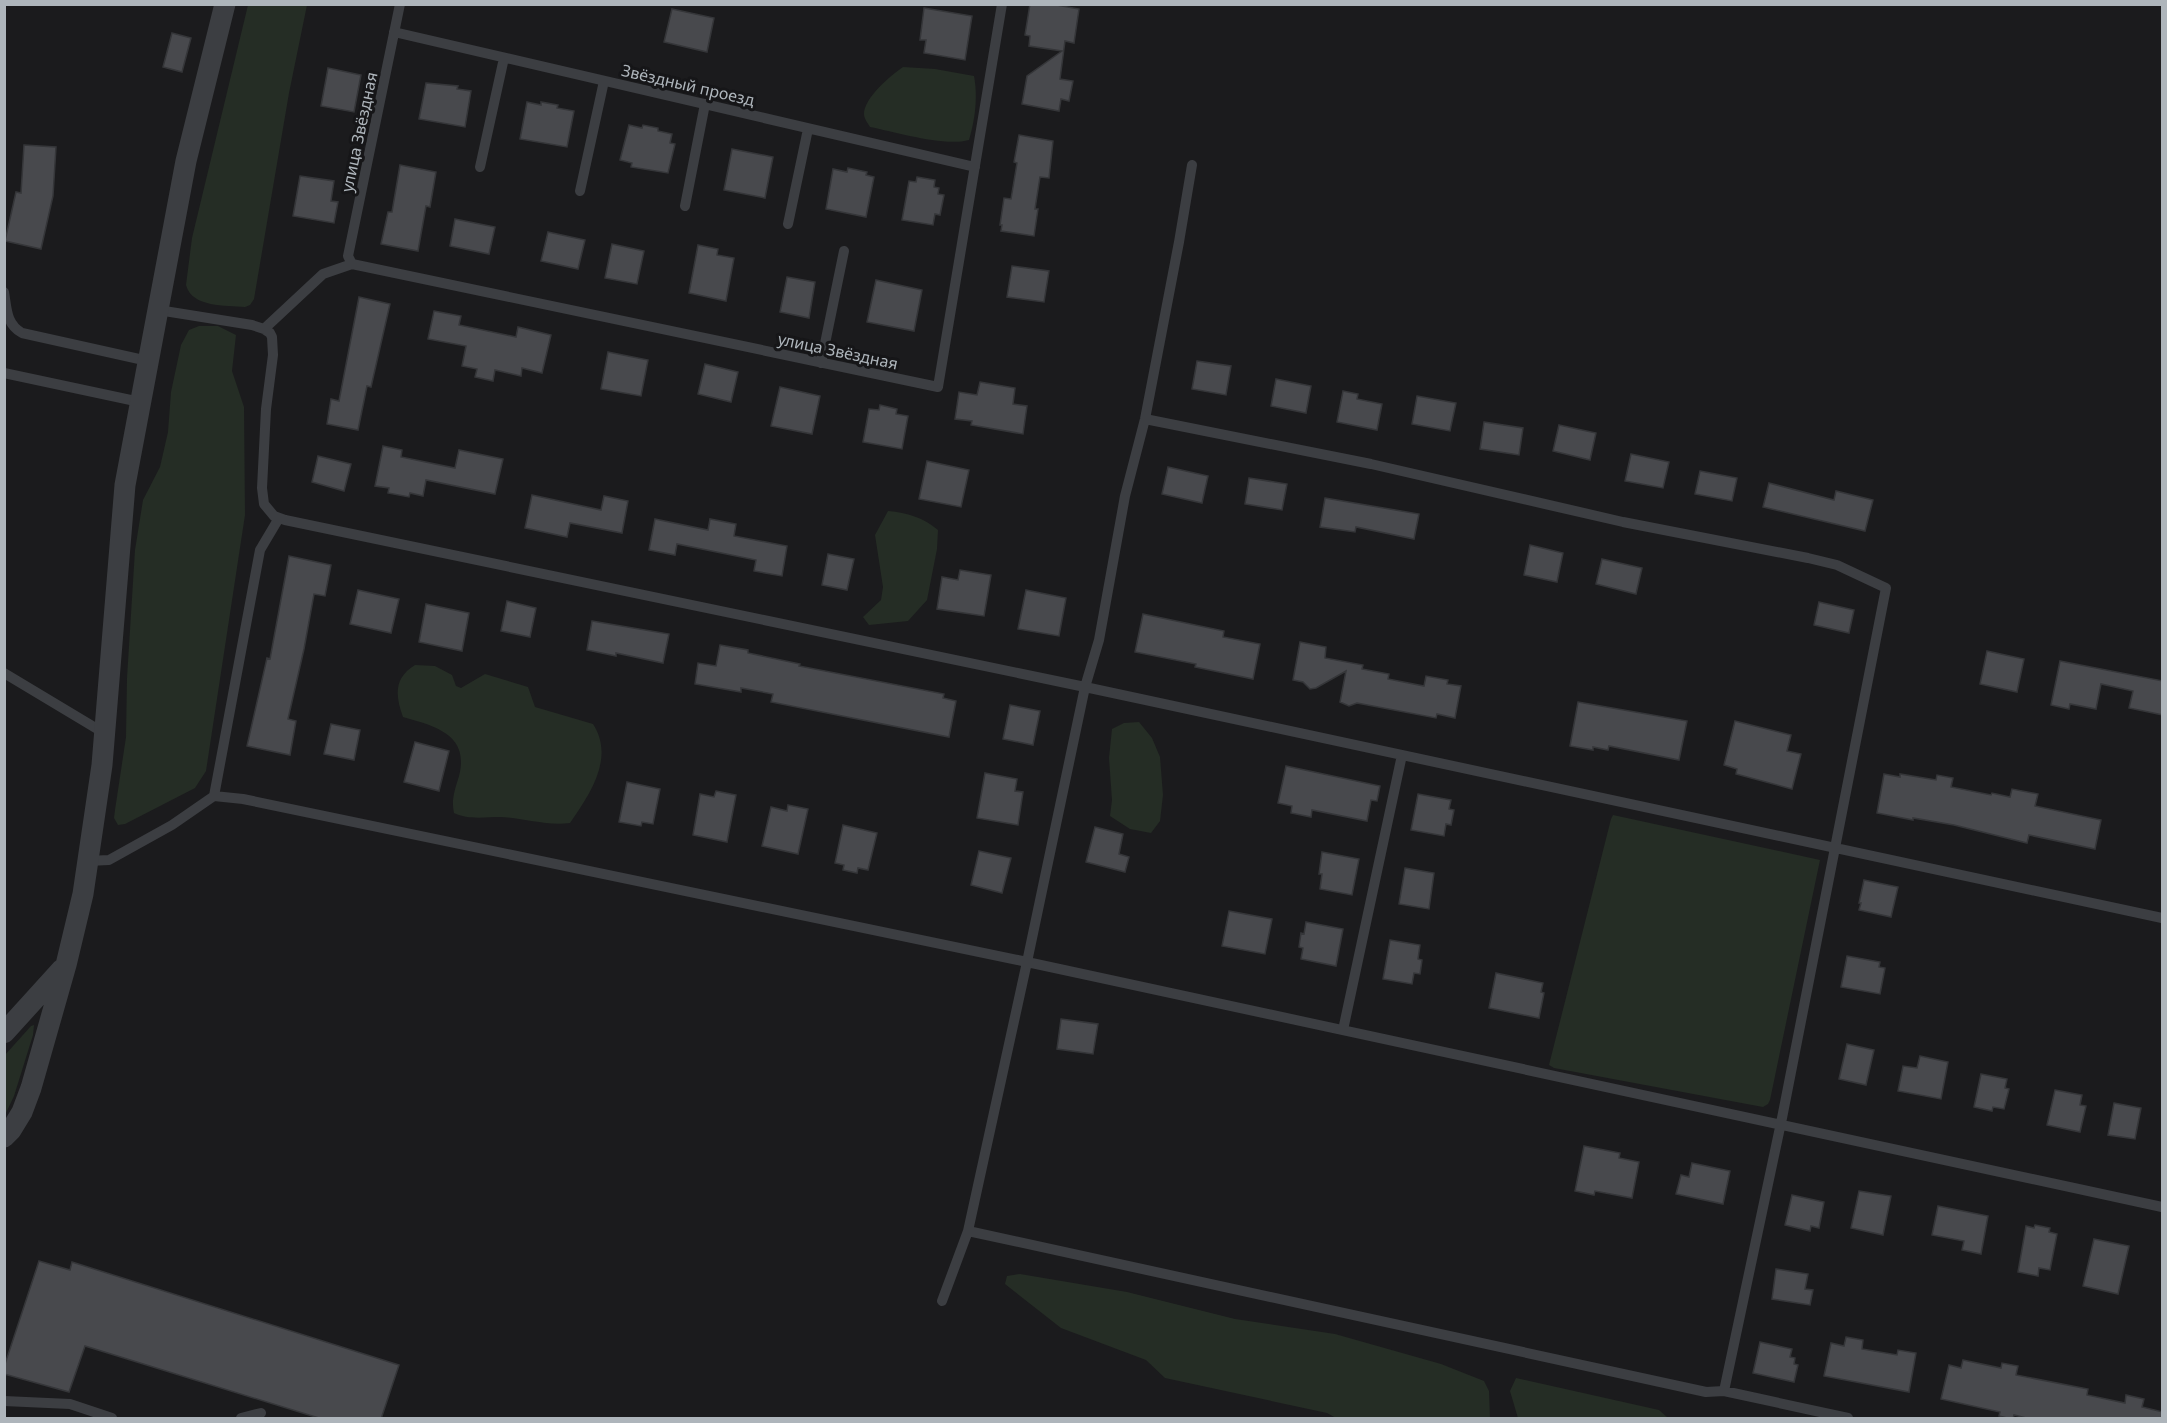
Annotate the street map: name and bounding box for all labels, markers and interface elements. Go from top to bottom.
street label: Звёздный проезд [619,59,757,111]
street label: улица Звёздная [336,70,382,194]
street label: улица Звёздная [776,328,900,374]

